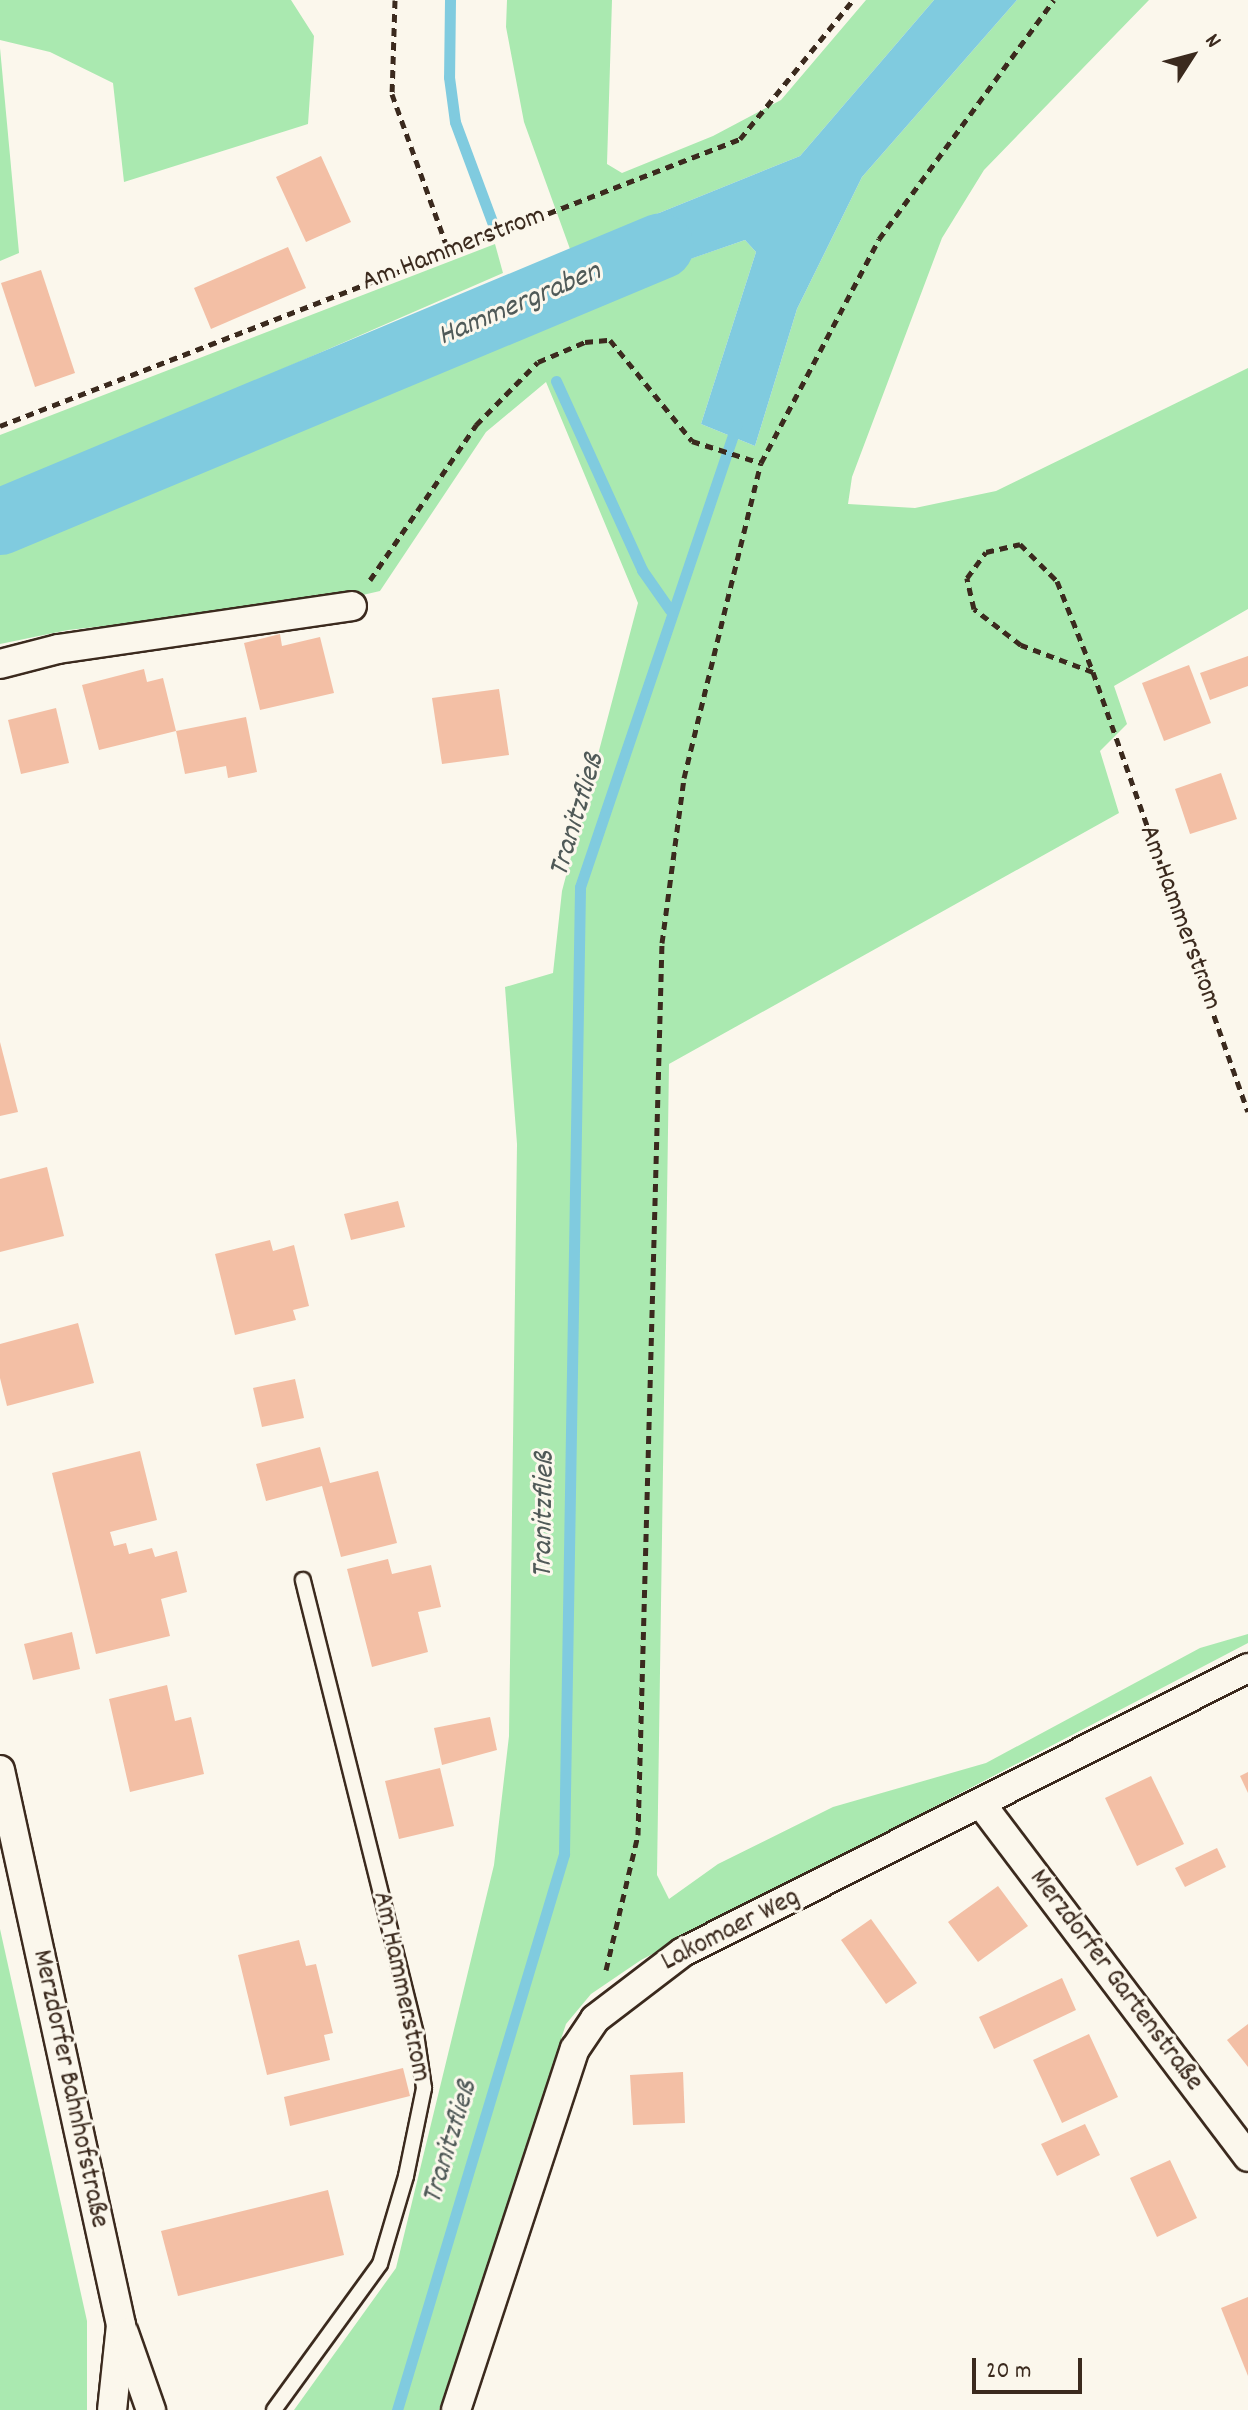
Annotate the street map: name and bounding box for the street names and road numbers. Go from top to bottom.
street label: Am Hammerstrom [358,200,550,300]
street label: Am Hammerstrom [1130,821,1228,1015]
street label: Merzdorfer Gartenstraße [1021,1863,1209,2099]
street label: Lakomaer Weg [656,1882,806,1980]
street label: Am Hammerstrom [363,1889,437,2085]
street label: Merzdorfer Bahnhofstraße [23,1947,115,2231]

